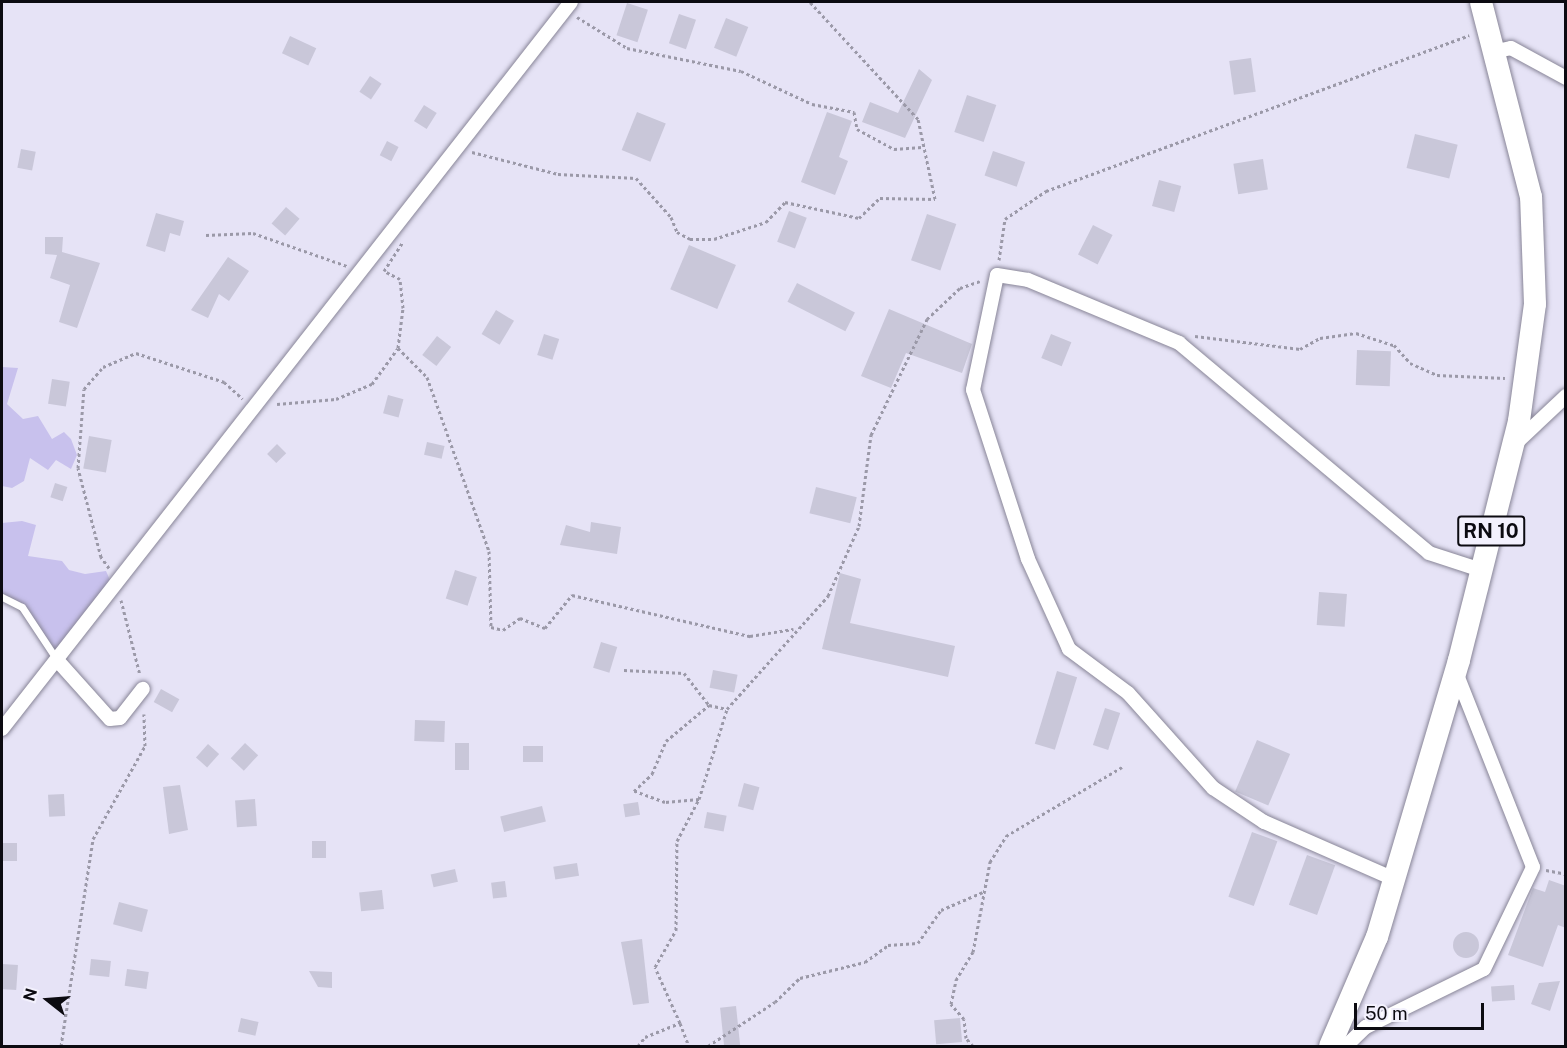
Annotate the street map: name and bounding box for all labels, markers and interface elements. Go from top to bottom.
road number: RN 10 [1456,514,1526,548]
north arrow [18,970,78,1030]
text: N [19,986,41,1003]
scale bar [1357,991,1488,1029]
text: 50 m [1365,1003,1408,1024]

